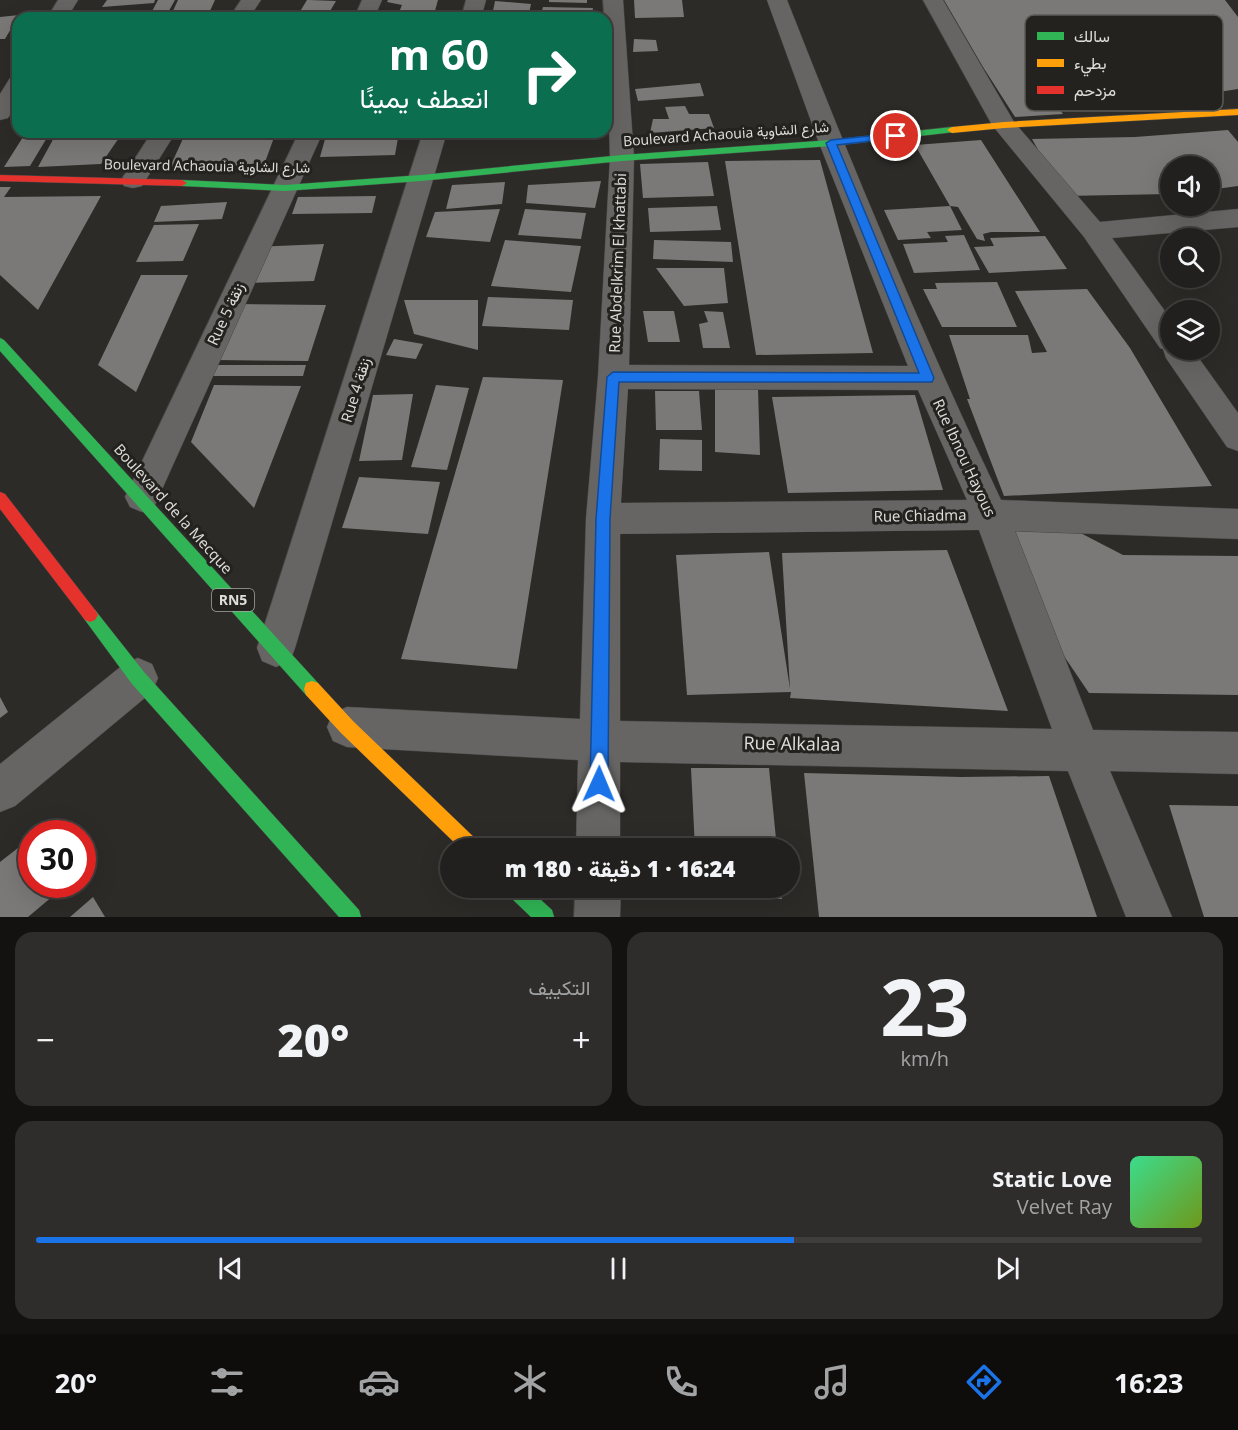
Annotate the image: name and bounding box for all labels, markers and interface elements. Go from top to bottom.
legend [1025,15,1223,111]
text: 60 m [389,25,489,82]
text: سالك [1074,25,1110,47]
icon: right [510,36,588,114]
text: بطيء [1074,52,1106,77]
text: انعطف يمينًا [359,79,489,116]
text: مزدحم [1074,79,1116,101]
pin [870,110,921,161]
street label: Boulevard Achaouia شارع الشاوية [622,117,830,152]
icon: arrive [879,119,912,152]
street label: Boulevard Achaouia شارع الشاوية [104,154,310,179]
map controls [1160,156,1220,360]
button: sound [1160,156,1220,216]
street label: Rue Abdelkrim El khattabi [604,173,630,353]
button: search [1160,228,1220,288]
street label: Rue 5 زنقة [202,279,248,348]
button: layers [1160,300,1220,360]
street label: Rue 4 زنقة [336,355,374,425]
street label: Rue Ibnou Hayous [929,395,1001,520]
street label: Boulevard de la Mecque [110,439,238,578]
street label: Rue Chiadma [873,504,967,526]
road number: RN5 [212,589,254,611]
street label: Rue Alkalaa [743,730,841,756]
position arrow [567,752,631,816]
speed limit sign: 30 [18,820,96,898]
text: 16:24 · 1 دقيقة · 180 m [505,853,735,883]
text: 23 [880,953,969,1059]
text: التكييف [528,974,591,1001]
text: 20° [277,1009,349,1070]
text: − [36,1017,55,1062]
text: + [572,1017,591,1062]
text: km/h [900,1045,949,1072]
text: Static Love [992,1163,1112,1193]
text: Velvet Ray [1017,1193,1112,1220]
icon: previous [214,1252,247,1285]
icon: pause [602,1252,635,1285]
icon: next [991,1252,1024,1285]
icon: filters [206,1361,248,1403]
icon: car [358,1361,400,1403]
icon: climate [509,1361,551,1403]
icon: phone [660,1361,702,1403]
icon: music [811,1361,853,1403]
icon: directions [963,1361,1005,1403]
text: 20° [55,1364,97,1401]
text: 16:23 [1114,1364,1183,1401]

